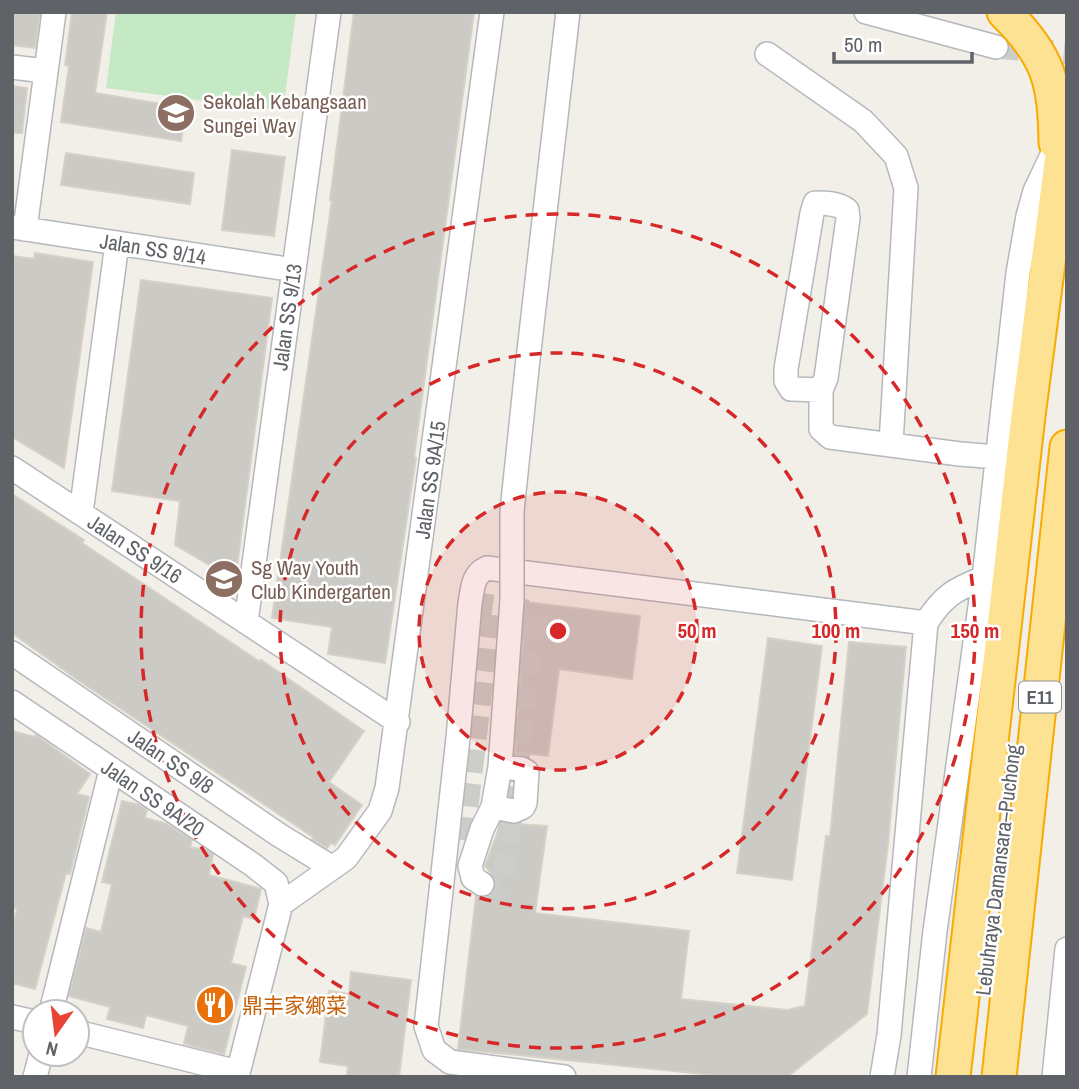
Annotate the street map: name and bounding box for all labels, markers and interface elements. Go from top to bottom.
scale bar [834,21,972,65]
text: 50 m [844,30,882,59]
place label: Sekolah Kebangsaan Sungei Way [203,87,367,140]
school or university icon: Sekolah Kebangsaan Sungei Way [155,92,197,134]
street label: Jalan SS 9/14 [98,226,209,272]
street label: Jalan SS 9/13 [265,262,309,372]
street label: Jalan SS 9A/15 [407,419,453,541]
street label: Jalan SS 9/16 [82,508,188,590]
place label: Sg Way Youth Club Kindergarten [251,553,391,606]
school or university icon: Sg Way Youth Club Kindergarten [203,558,245,600]
text: 50 m [677,616,717,645]
text: 100 m [812,616,860,645]
text: 150 m [951,616,999,645]
centre of rings [546,619,570,643]
road number: E11 [1019,682,1061,712]
street label: Jalan SS 9/8 [122,722,220,800]
street label: Lebuhraya Damansara–Puchong [968,742,1028,997]
street label: Jalan SS 9A/20 [96,753,210,843]
restaurant icon: 鼎丰家鄉菜 [194,984,236,1026]
place label: 鼎丰家鄉菜 [242,991,347,1020]
north arrow [21,998,91,1068]
text: N [43,1036,60,1063]

